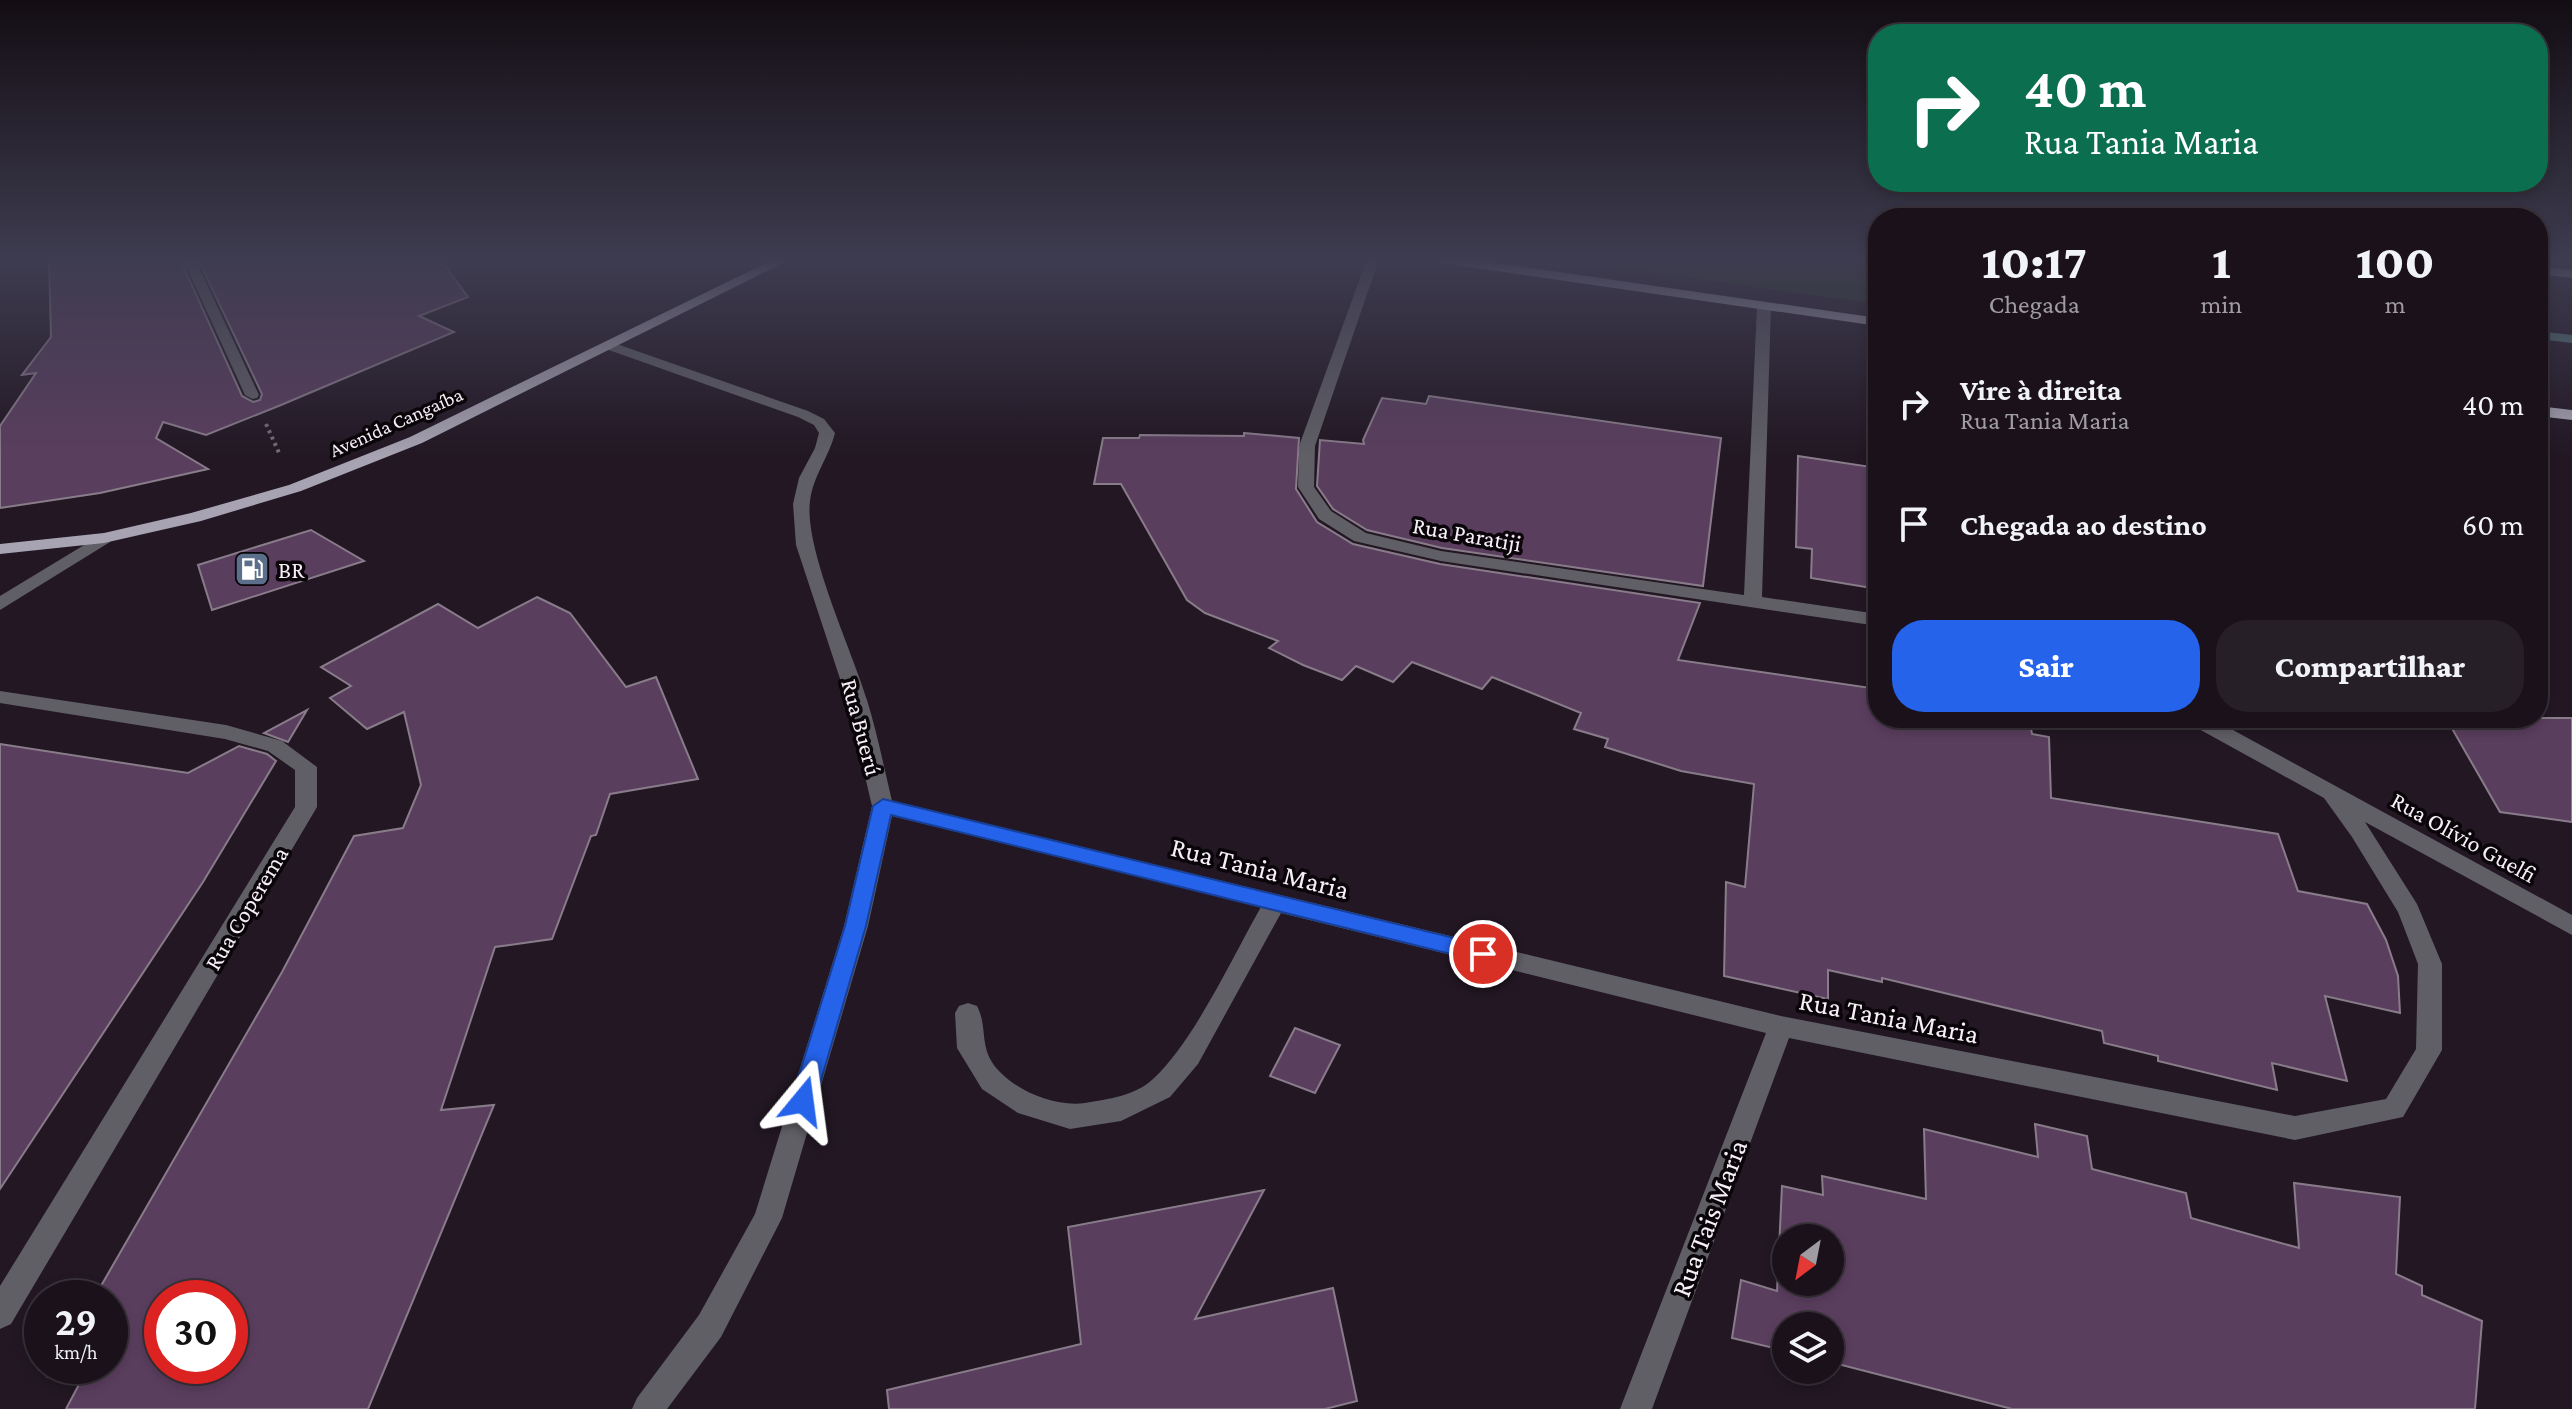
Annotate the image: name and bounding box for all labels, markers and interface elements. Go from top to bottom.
icon: right [1892,56,1996,160]
text: 40 m [2024,57,2146,119]
text: Rua Tania Maria [2024,122,2259,162]
text: 10:17 [1982,235,2087,288]
text: 1 [2212,235,2231,288]
text: 100 [2356,235,2434,288]
text: Chegada [1989,290,2080,319]
text: min [2201,290,2242,319]
text: m [2385,290,2406,319]
text: Vire à direita [1960,373,2122,406]
icon: right [1892,382,1936,426]
street label: Avenida Cangaíba [326,383,466,462]
text: 40 m [2462,388,2524,421]
text: Rua Tania Maria [1960,406,2129,435]
icon: arrive [1892,502,1936,546]
text: Chegada ao destino [1960,508,2207,541]
text: 60 m [2462,508,2524,541]
street label: Rua Paratiji [1411,511,1523,557]
fuel station icon: BR [233,550,271,588]
place label: BR [278,556,305,583]
button: Sair [1892,620,2200,712]
button: Compartilhar [2216,620,2524,712]
street label: Rua Buerú [836,676,888,779]
street label: Rua Olívio Guelfi [2387,786,2541,888]
street label: Rua Tania Maria [1168,831,1352,905]
street label: Rua Coperema [199,841,293,975]
pin [1449,920,1517,988]
icon: arrive [1461,932,1505,976]
street label: Rua Tania Maria [1796,984,1982,1050]
position arrow [761,1059,845,1143]
street label: Rua Tais Maria [1665,1135,1753,1301]
north arrow [1772,1224,1844,1296]
map controls [1772,1224,1844,1384]
speed limit sign: 30 [144,1280,248,1384]
text: 29 [55,1299,97,1344]
button: layers [1772,1312,1844,1384]
text: km/h [54,1341,98,1363]

